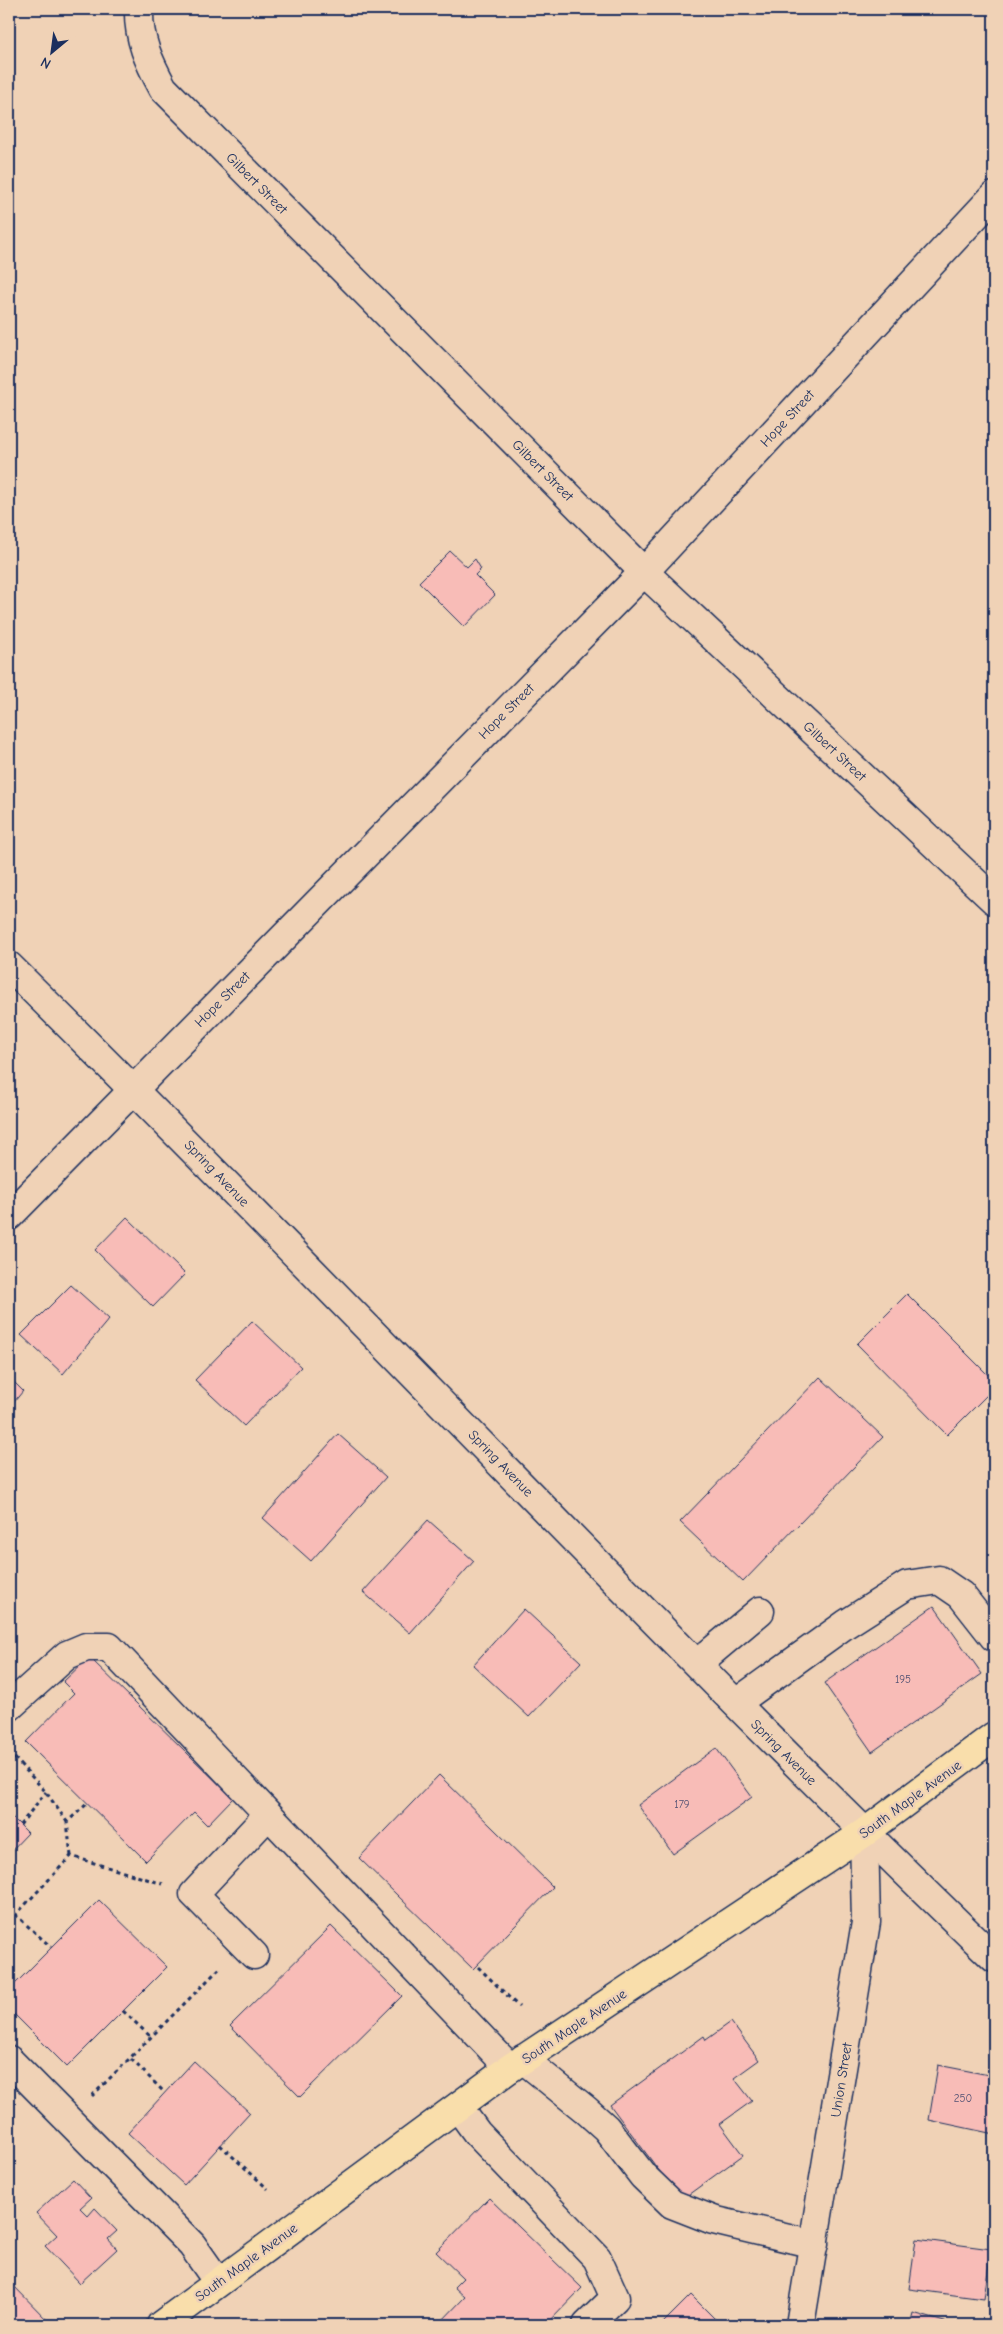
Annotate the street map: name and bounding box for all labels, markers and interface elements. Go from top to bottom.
north arrow [28,28,78,78]
text: N [38,53,54,73]
street label: Gilbert Street [222,149,292,218]
street label: Hope Street [757,386,819,450]
street label: Gilbert Street [508,436,578,505]
street label: Hope Street [475,679,538,743]
street label: Gilbert Street [800,718,870,786]
street label: Hope Street [191,967,254,1031]
street label: Spring Avenue [181,1136,253,1210]
street label: Spring Avenue [465,1426,537,1500]
house number: 195 [895,1673,911,1686]
street label: Spring Avenue [747,1716,820,1789]
street label: South Maple Avenue [856,1757,965,1842]
house number: 179 [674,1798,690,1811]
street label: South Maple Avenue [519,1985,630,2068]
street label: Union Street [827,2040,856,2119]
house number: 250 [954,2092,972,2105]
street label: South Maple Avenue [192,2220,301,2305]

